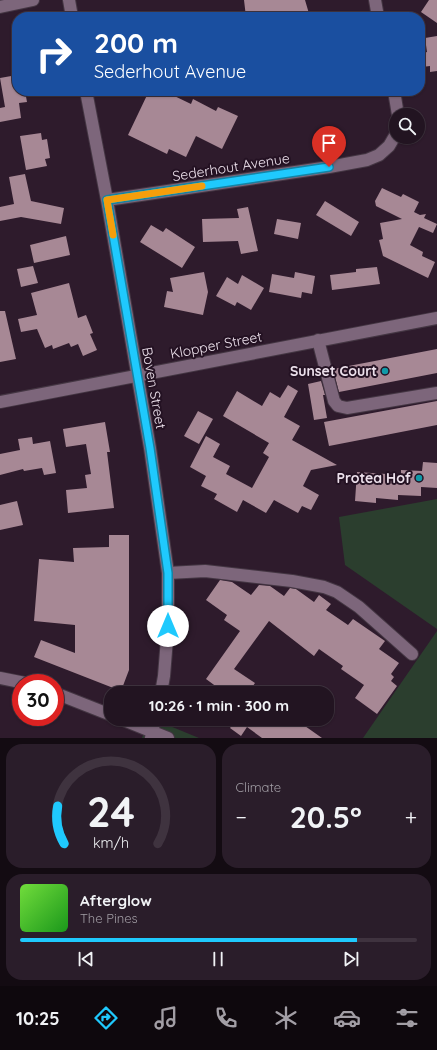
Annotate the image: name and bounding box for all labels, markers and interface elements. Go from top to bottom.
text: 200 m [94,25,178,60]
icon: right [28,28,80,80]
text: Sederhout Avenue [94,60,246,83]
map controls [389,108,425,144]
button: search [389,108,425,144]
pin [312,126,346,167]
icon: arrive [318,132,340,154]
street label: Sederhout Avenue [171,149,291,185]
street label: Klopper Street [168,327,264,363]
street label: Boven Street [138,346,170,431]
place label: Sunset Court [290,362,377,380]
marker: Sunset Court [380,366,390,376]
place label: Protea Hof [336,469,412,487]
marker: Protea Hof [414,473,424,483]
position arrow [147,605,189,647]
speed limit sign: 30 [12,674,64,726]
text: 10:26 · 1 min · 300 m [149,696,289,715]
text: Climate [236,779,281,795]
text: 24 [87,785,135,837]
text: 20.5° [290,798,362,836]
text: − [236,803,247,831]
text: + [405,803,417,831]
text: km/h [93,834,129,852]
text: Afterglow [80,891,152,910]
text: The Pines [80,910,138,926]
icon: previous [75,948,97,970]
icon: pause [207,948,229,970]
icon: next [340,948,362,970]
icon: directions [92,1004,120,1032]
icon: music [152,1004,180,1032]
icon: phone [212,1004,240,1032]
icon: climate [272,1004,300,1032]
icon: car [333,1004,361,1032]
icon: filters [393,1004,421,1032]
text: 10:25 [16,1007,60,1030]

